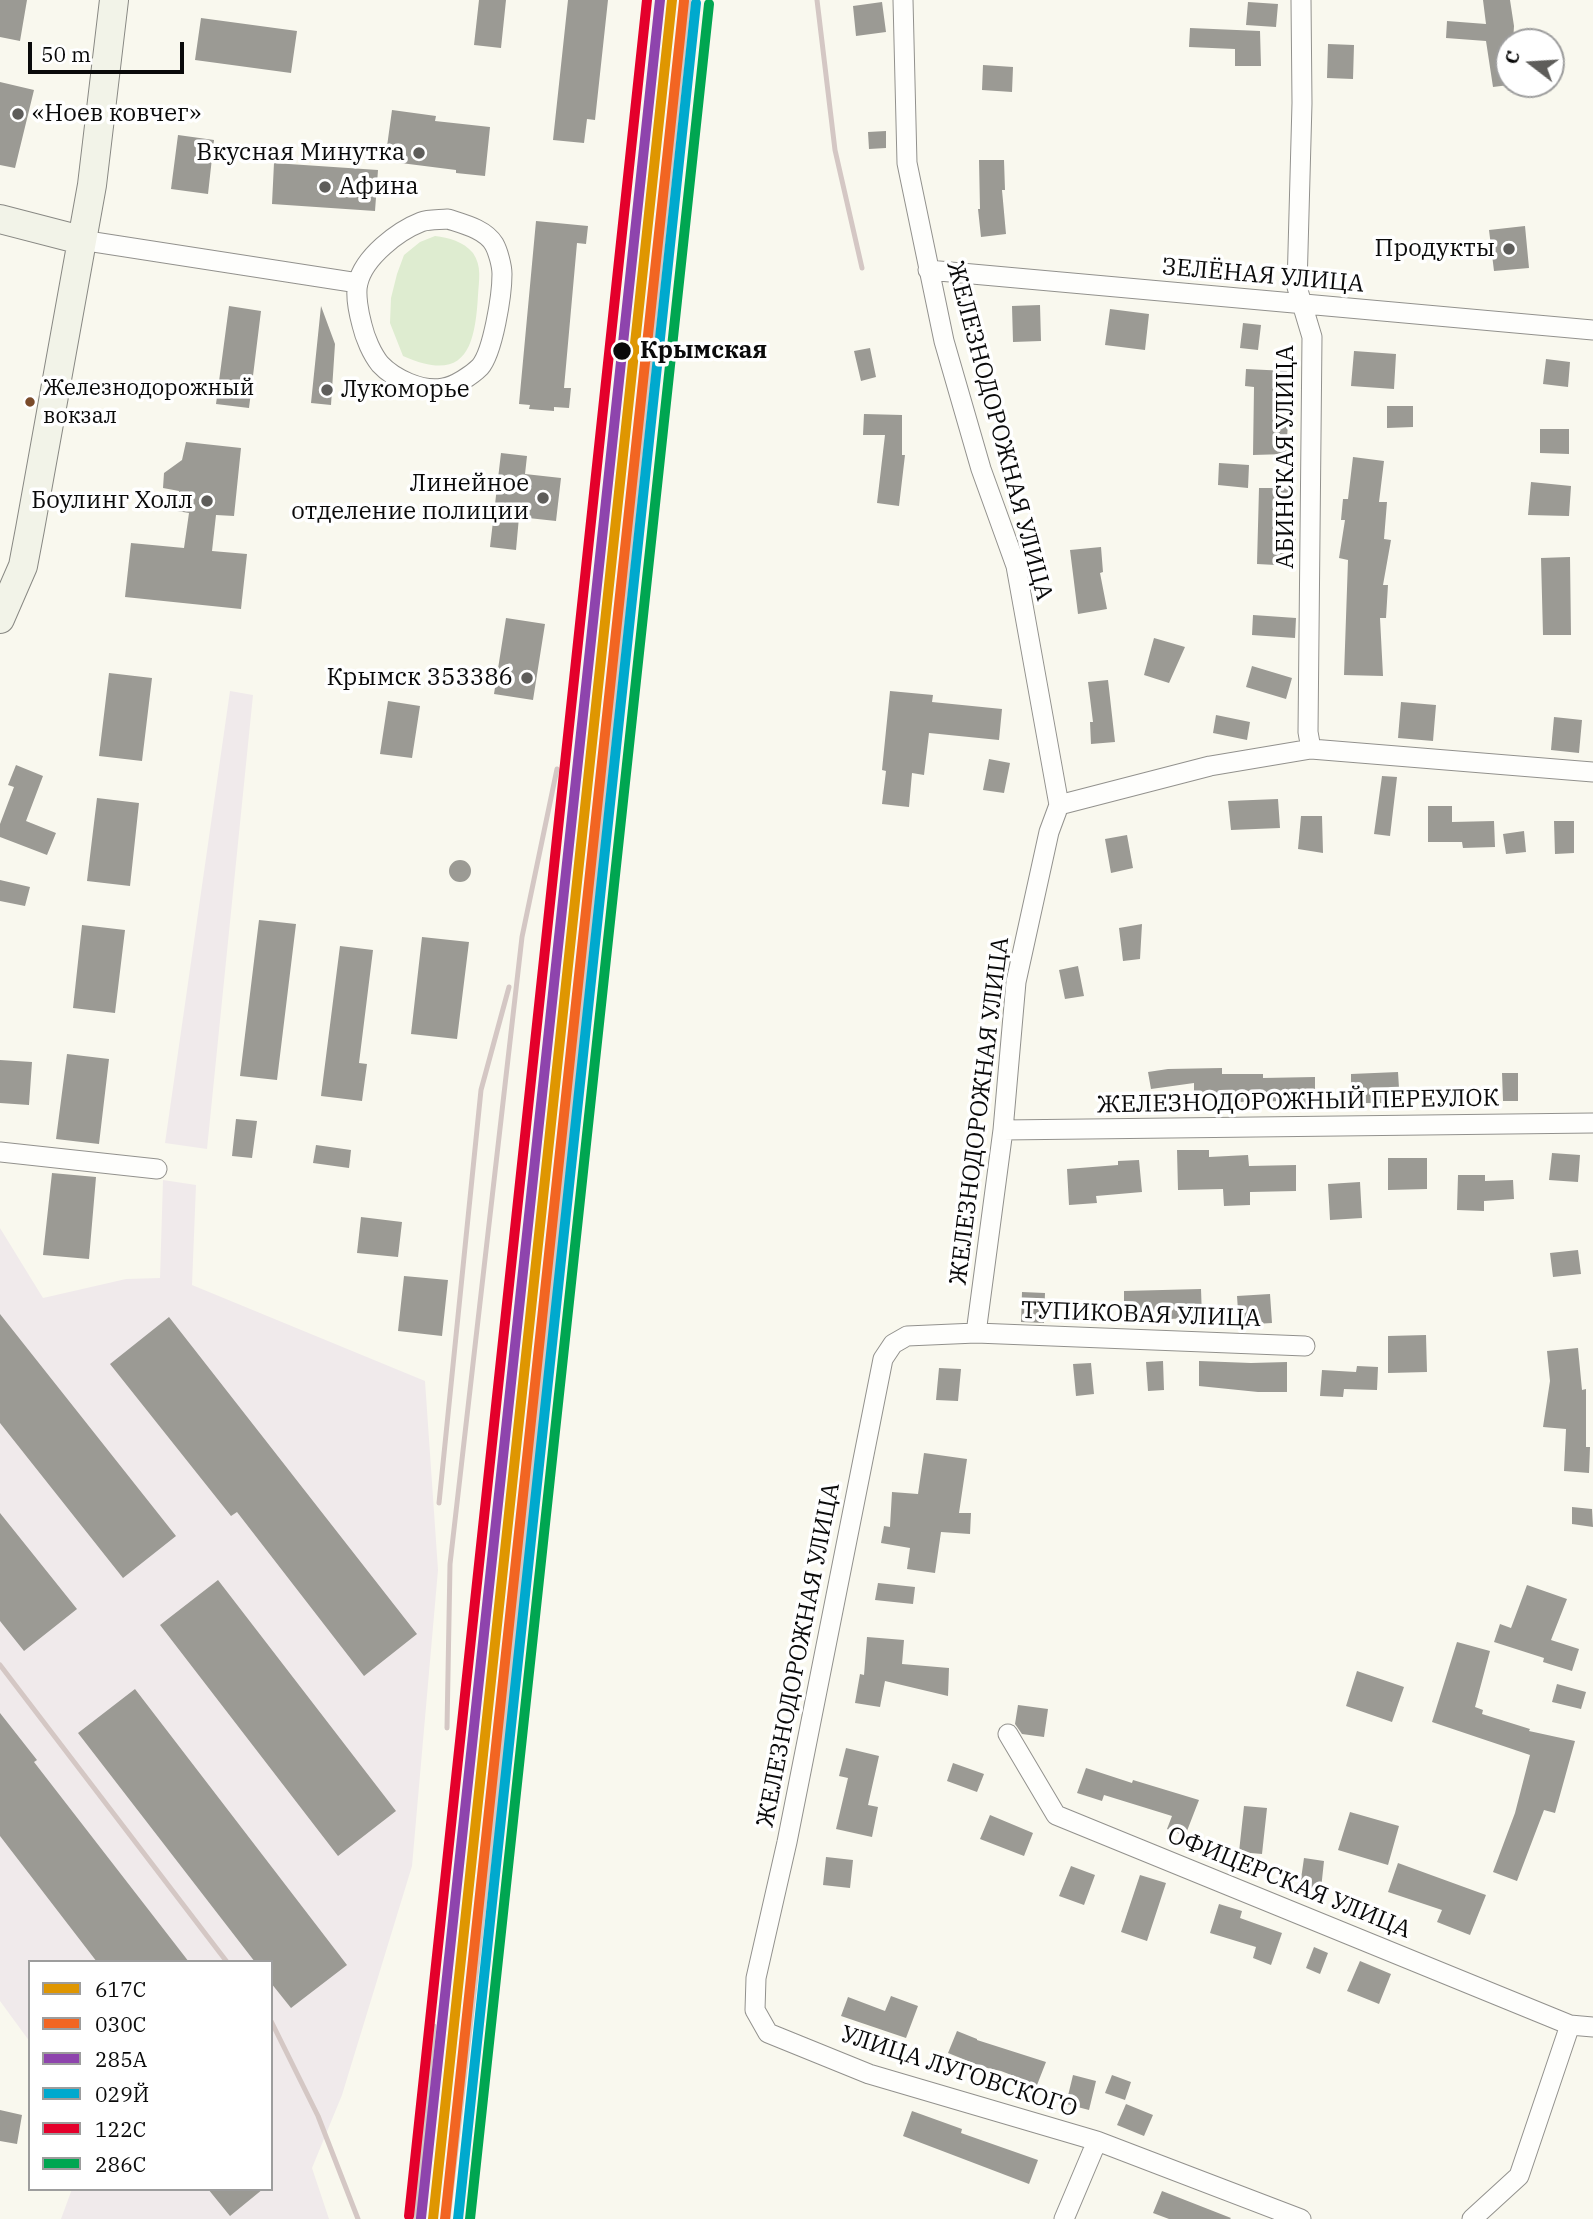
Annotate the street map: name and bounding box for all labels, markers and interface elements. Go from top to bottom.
scale bar [32,28,187,72]
north arrow [1495,28,1565,98]
text: 50 m [41,40,91,68]
text: С [1499,48,1525,67]
place label: «Ноев ковчег» [32,100,201,128]
marker: «Ноев ковчег» [10,106,26,122]
place label: Вкусная Минутка [196,139,405,167]
marker: Вкусная Минутка [411,145,427,161]
place label: Афина [339,173,419,201]
marker: Афина [317,179,333,195]
place label: Продукты [1375,235,1495,263]
marker: Продукты [1501,241,1517,257]
street label: ЗЕЛЁНАЯ УЛИЦА [1161,253,1365,299]
street label: ЖЕЛЕЗНОДОРОЖНАЯ УЛИЦА [940,258,1058,604]
place label: Крымская [640,337,767,365]
marker: Крымская [611,340,633,362]
street label: АБИНСКАЯ УЛИЦА [1272,345,1300,569]
place label: Железнодорожный вокзал [43,376,254,428]
place label: Лукоморье [341,376,470,404]
marker: Лукоморье [319,382,335,398]
marker: Железнодорожный вокзал [23,395,37,409]
place label: Линейное отделение полиции [291,470,529,526]
place label: Боулинг Холл [31,487,193,515]
marker: Линейное отделение полиции [535,490,551,506]
marker: Боулинг Холл [199,493,215,509]
place label: Крымск 353386 [326,664,513,692]
marker: Крымск 353386 [519,670,535,686]
street label: ЖЕЛЕЗНОДОРОЖНАЯ УЛИЦА [944,935,1016,1287]
street label: ЖЕЛЕЗНОДОРОЖНЫЙ ПЕРЕУЛОК [1097,1084,1499,1120]
street label: ТУПИКОВАЯ УЛИЦА [1020,1296,1262,1334]
street label: ЖЕЛЕЗНОДОРОЖНАЯ УЛИЦА [751,1480,847,1830]
street label: ОФИЦЕРСКАЯ УЛИЦА [1163,1821,1415,1945]
legend [28,1960,273,2191]
text: 617C [95,1975,146,2003]
text: 030C [95,2010,146,2038]
street label: УЛИЦА ЛУГОВСКОГО [837,2020,1081,2124]
text: 285А [95,2045,147,2073]
text: 029Й [95,2080,149,2108]
text: 122С [95,2115,146,2143]
text: 286С [95,2150,146,2178]

